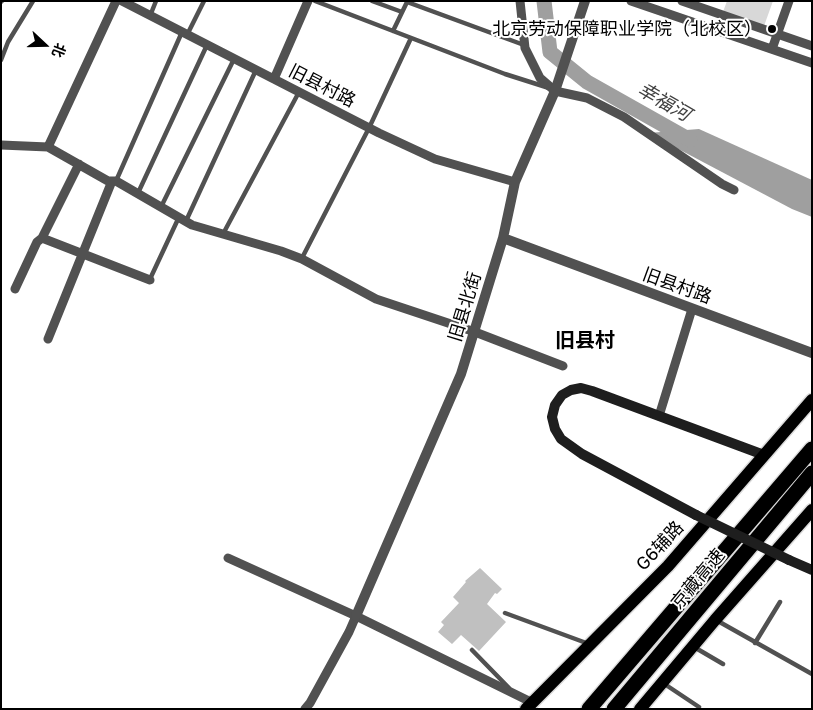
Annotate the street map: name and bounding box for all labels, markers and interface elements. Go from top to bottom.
place label: 北京劳动保障职业学院（北校区） [492,18,762,40]
north arrow [20,20,70,70]
marker: 北京劳动保障职业学院（北校区） [766,23,778,35]
text: 北 [49,41,70,60]
street label: 旧县村路 [285,60,359,112]
water label: 幸福河 [634,78,694,126]
street label: 旧县村路 [639,264,715,308]
street label: 旧县北街 [444,269,486,345]
district label: 旧县村 [555,329,615,353]
street label: G6辅路 [632,517,688,575]
street label: 京藏高速 [667,544,729,614]

